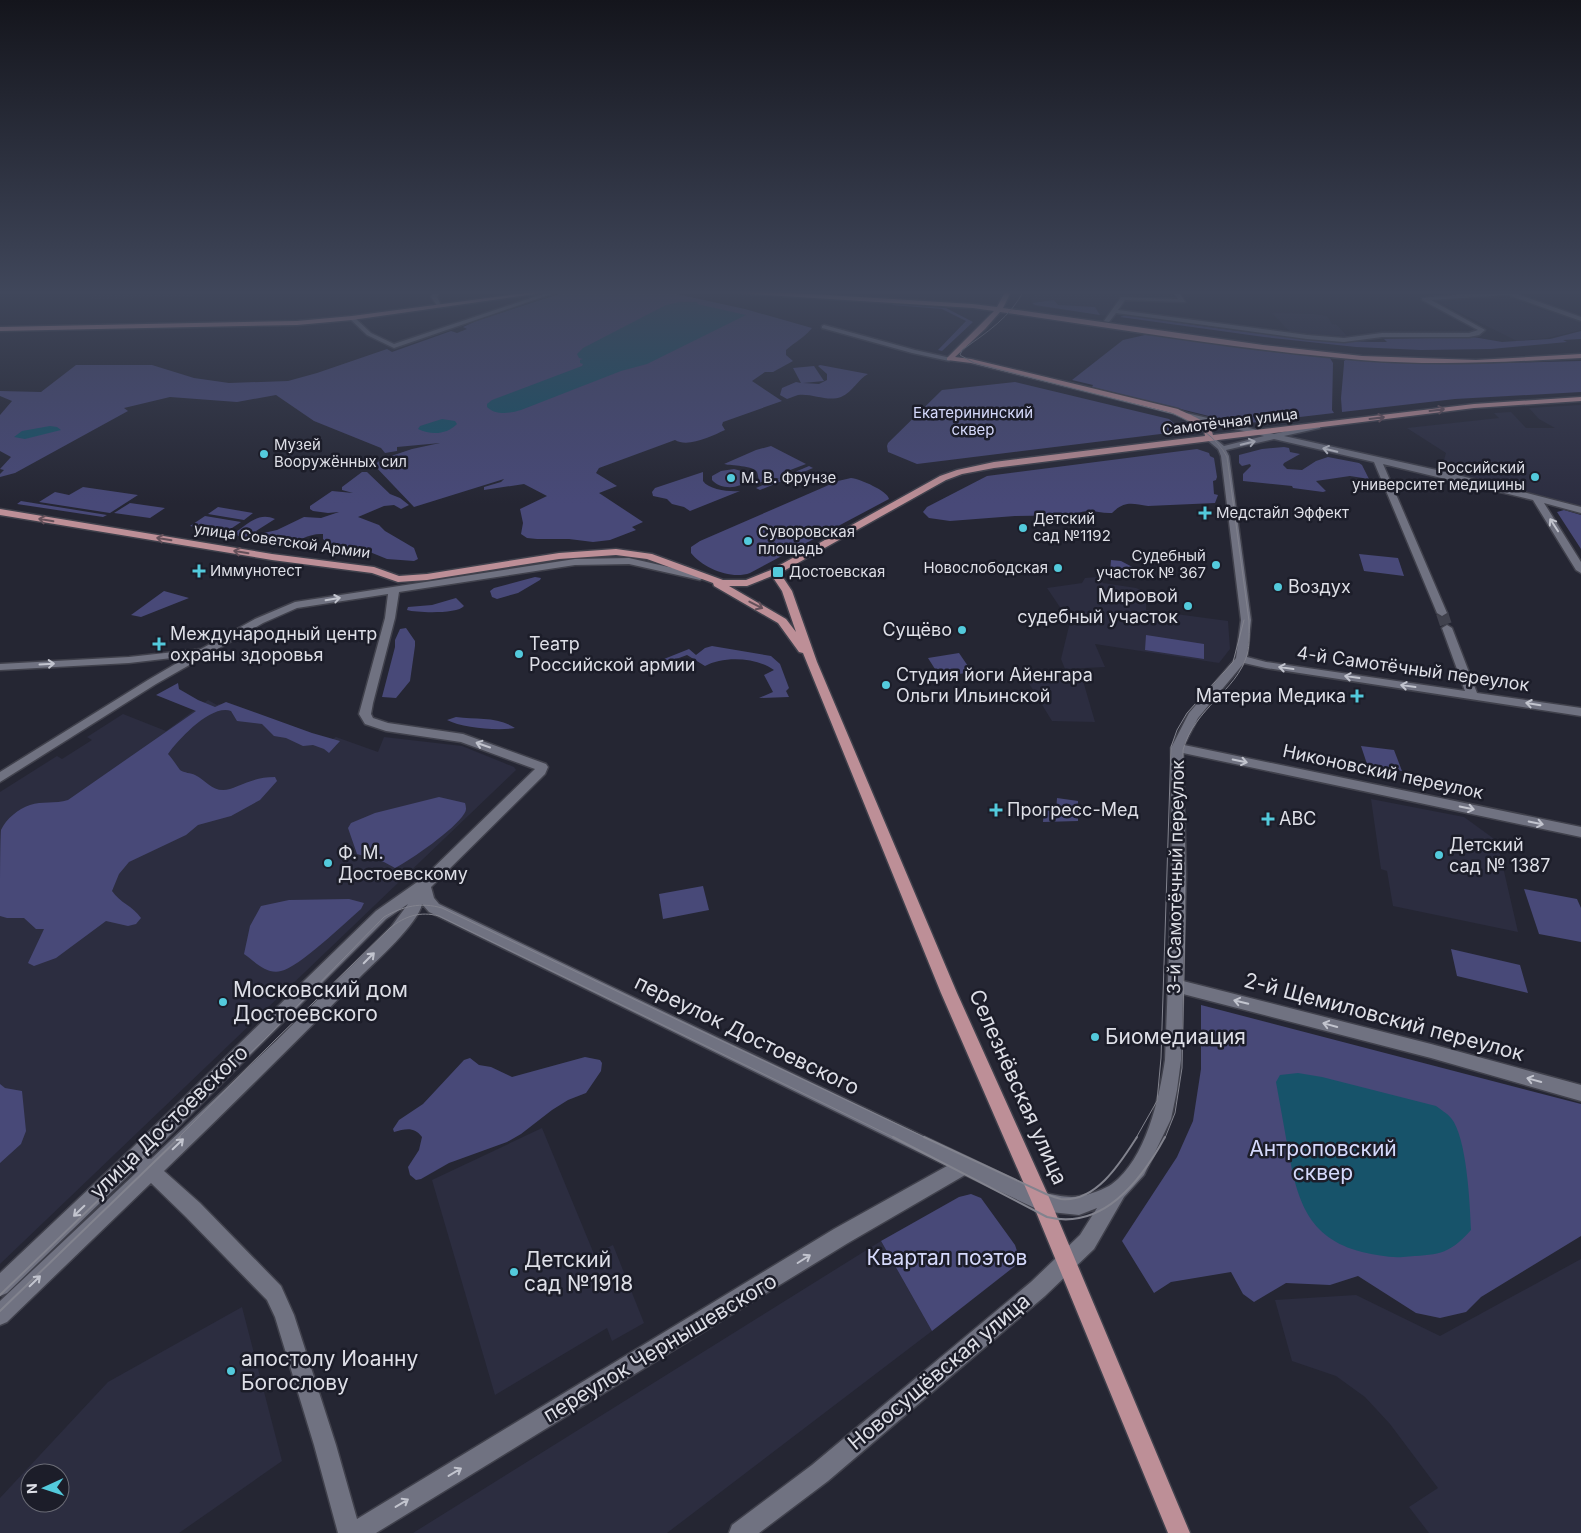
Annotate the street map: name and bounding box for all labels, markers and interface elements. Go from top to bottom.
park label: Екатерининский сквер [913,403,1033,439]
street label: Самотёчная улица [1161,404,1299,439]
one-way arrow [1428,405,1444,415]
one-way arrow [1369,413,1385,423]
place label: Музей Вооружённых сил [274,435,407,471]
one-way arrow [1239,438,1255,447]
one-way arrow [1323,445,1339,454]
marker: Музей Вооружённых сил [258,448,270,460]
place label: Российский университет медицины [1352,458,1525,494]
place label: М. В. Фрунзе [741,468,836,487]
marker: Российский университет медицины [1529,471,1541,483]
marker: М. В. Фрунзе [725,472,737,484]
place label: Медстайл Эффект [1216,503,1349,522]
marker: Медстайл Эффект [1198,506,1212,520]
place label: Детский сад №1192 [1033,509,1111,545]
one-way arrow [38,514,54,524]
street label: улица Советской Армии [193,519,372,562]
one-way arrow [1549,519,1559,533]
place label: Суворовская площадь [758,522,855,558]
marker: Детский сад №1192 [1017,522,1029,534]
one-way arrow [156,533,172,543]
marker: Суворовская площадь [742,535,754,547]
one-way arrow [234,546,250,556]
place label: Судебный участок № 367 [1096,546,1206,582]
place label: Новослободская [923,558,1048,577]
marker: Судебный участок № 367 [1210,559,1222,571]
place label: Иммунотест [210,561,302,580]
place label: Достоевская [789,562,885,581]
marker: Новослободская [1052,562,1064,574]
marker: Иммунотест [192,564,206,578]
marker: Достоевская [771,565,785,579]
place label: Воздух [1288,576,1351,597]
marker: Воздух [1272,581,1284,593]
place label: Мировой судебный участок [1017,585,1178,627]
one-way arrow [325,593,341,603]
one-way arrow [749,600,764,610]
marker: Мировой судебный участок [1182,600,1194,612]
place label: Сущёво [882,619,952,640]
place label: Международный центр охраны здоровья [170,623,377,665]
marker: Сущёво [956,624,968,636]
place label: Театр Российской армии [529,633,695,675]
marker: Международный центр охраны здоровья [152,637,166,651]
street label: 4-й Самотёчный переулок [1295,642,1531,695]
marker: Театр Российской армии [513,648,525,660]
one-way arrow [39,660,55,669]
one-way arrow [1279,662,1295,672]
place label: Студия йоги Айенгара Ольги Ильинской [896,664,1093,706]
one-way arrow [1344,672,1360,682]
marker: Студия йоги Айенгара Ольги Ильинской [880,679,892,691]
one-way arrow [1401,680,1417,690]
place label: Материа Медика [1196,685,1346,706]
marker: Материа Медика [1350,689,1364,703]
one-way arrow [1525,699,1541,709]
one-way arrow [476,740,491,749]
street label: Никоновский переулок [1281,740,1486,803]
one-way arrow [1232,757,1248,766]
street label: 3-й Самотёчный переулок [1163,759,1188,994]
place label: Прогресс-Мед [1007,799,1139,820]
marker: Прогресс-Мед [989,803,1003,817]
one-way arrow [1459,804,1475,814]
place label: ABC [1279,808,1316,829]
marker: ABC [1261,812,1275,826]
one-way arrow [1527,819,1543,828]
place label: Детский сад № 1387 [1449,834,1550,876]
place label: Ф. М. Достоевскому [338,842,468,884]
marker: Детский сад № 1387 [1433,849,1445,861]
marker: Ф. М. Достоевскому [322,857,334,869]
one-way arrow [363,952,376,964]
street label: 2-й Щемиловский переулок [1241,967,1527,1066]
street label: переулок Достоевского [631,969,864,1100]
place label: Московский дом Достоевского [233,977,408,1026]
street label: Селезнёвская улица [964,985,1073,1188]
marker: Московский дом Достоевского [217,996,229,1008]
one-way arrow [1233,997,1249,1006]
one-way arrow [1322,1020,1338,1029]
place label: Биомедиация [1105,1024,1246,1049]
marker: Биомедиация [1089,1031,1101,1043]
street label: улица Достоевского [84,1040,253,1204]
one-way arrow [1526,1075,1542,1084]
park label: Антроповский сквер [1249,1136,1397,1185]
one-way arrow [172,1138,184,1151]
one-way arrow [72,1205,85,1217]
park label: Квартал поэтов [867,1245,1027,1270]
place label: Детский сад №1918 [524,1247,633,1296]
one-way arrow [796,1254,810,1264]
marker: Детский сад №1918 [508,1266,520,1278]
street label: переулок Чернышевского [538,1268,781,1427]
one-way arrow [29,1275,42,1287]
street label: Новосущёвская улица [843,1288,1035,1455]
place label: апостолу Иоанну Богослову [241,1346,418,1395]
marker: апостолу Иоанну Богослову [225,1365,237,1377]
north arrow [20,1463,70,1513]
one-way arrow [447,1466,461,1476]
text: N [23,1483,40,1494]
one-way arrow [394,1498,408,1508]

